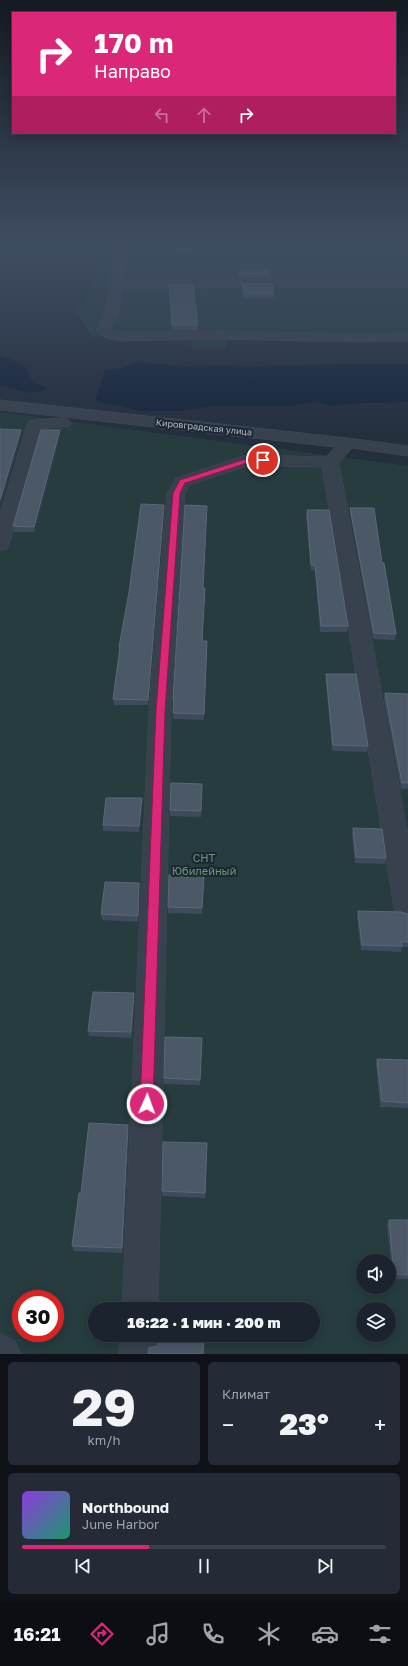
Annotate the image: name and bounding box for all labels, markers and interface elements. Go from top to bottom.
text: 170 m [94,26,173,59]
icon: right [28,28,80,80]
text: Направо [94,60,171,82]
icon: left [151,104,173,126]
icon: ahead [193,104,215,126]
icon: right [235,104,257,126]
street label: Кировградская улица [155,416,253,438]
pin [246,443,280,477]
icon: arrive [252,449,274,471]
park label: СНТ Юбилейный [172,851,236,877]
position arrow [126,1083,168,1125]
map controls [356,1254,396,1342]
button: sound [356,1254,396,1294]
speed limit sign: 30 [12,1290,64,1342]
button: layers [356,1302,396,1342]
text: 16:22 · 1 мин · 200 m [127,1313,281,1331]
text: 29 [72,1375,136,1437]
text: Климат [222,1386,270,1402]
text: 23° [279,1406,329,1442]
text: − [222,1411,234,1438]
text: + [374,1411,386,1438]
text: km/h [87,1432,121,1448]
text: Northbound [82,1498,169,1516]
text: June Harbor [82,1516,159,1532]
icon: previous [72,1555,94,1577]
icon: pause [193,1555,215,1577]
icon: next [314,1555,336,1577]
icon: directions [88,1620,116,1648]
icon: music [144,1620,172,1648]
icon: phone [199,1620,227,1648]
icon: climate [255,1620,283,1648]
icon: car [311,1620,339,1648]
icon: filters [366,1620,394,1648]
text: 16:21 [14,1623,61,1645]

